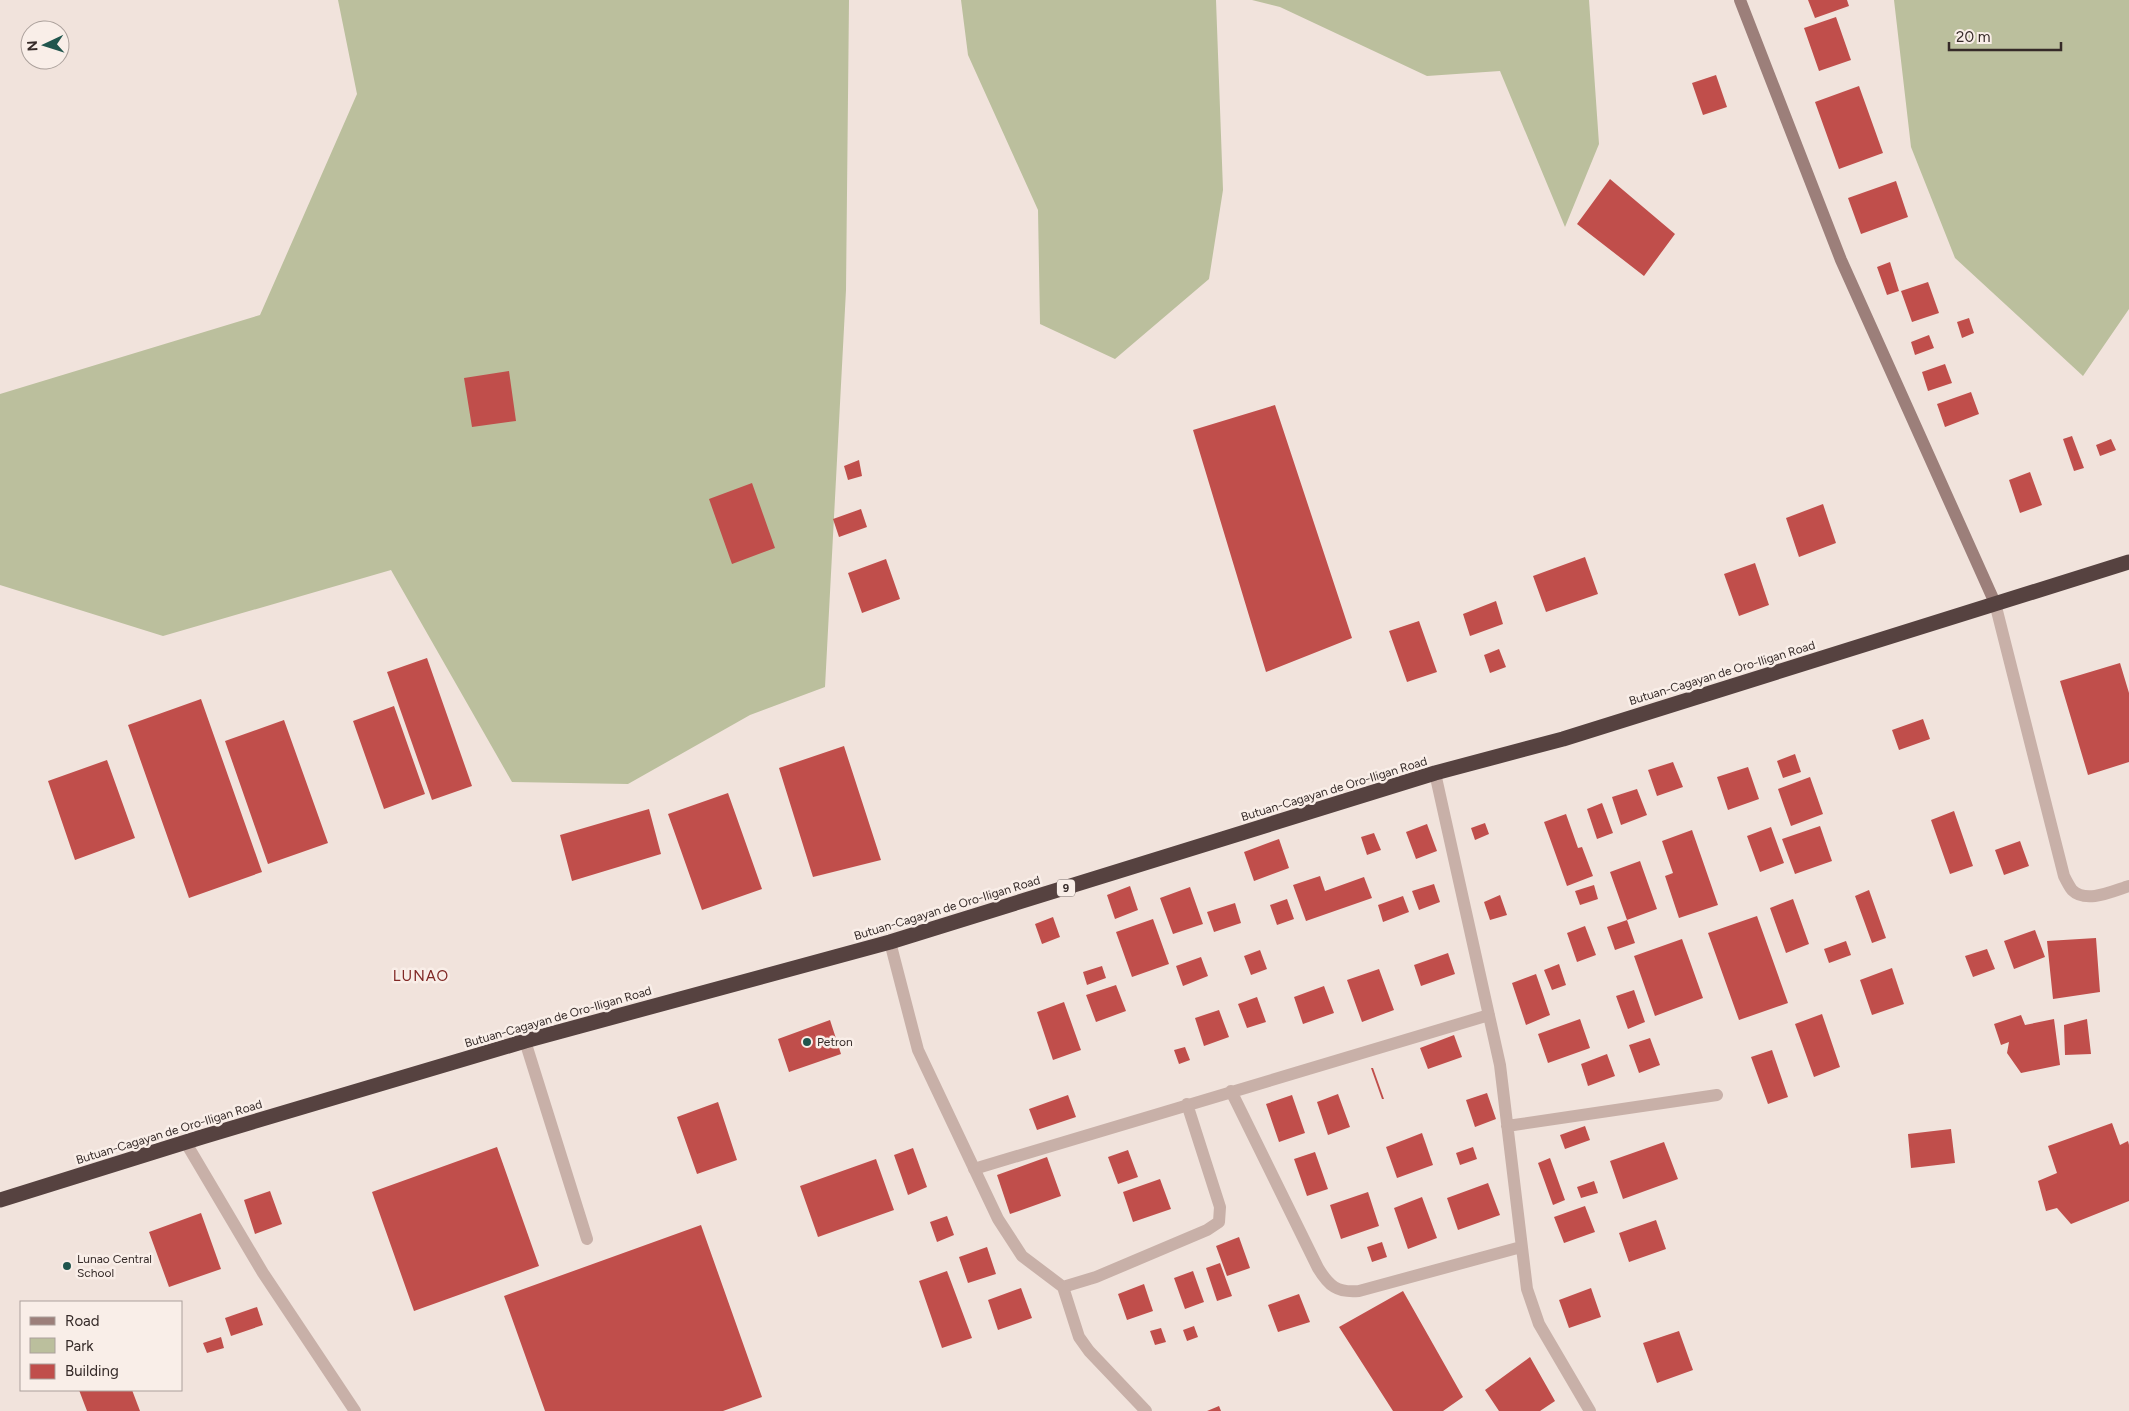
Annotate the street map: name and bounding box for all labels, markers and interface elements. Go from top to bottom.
north arrow [20,20,70,70]
scale bar [1949,20,2062,52]
text: 20 m [1956,28,1990,46]
text: N [24,40,41,52]
street label: Butuan-Cagayan de Oro-Iligan Road [1627,638,1817,708]
street label: Butuan-Cagayan de Oro-Iligan Road [1239,754,1429,824]
street label: Butuan-Cagayan de Oro-Iligan Road [852,873,1042,943]
road number: 9 [1057,880,1075,896]
district label: LUNAO [393,967,449,985]
street label: Butuan-Cagayan de Oro-Iligan Road [463,984,653,1050]
place label: Petron [817,1035,853,1049]
marker: Petron [801,1036,813,1048]
street label: Butuan-Cagayan de Oro-Iligan Road [74,1097,264,1167]
place label: Lunao Central School [77,1252,152,1280]
marker: Lunao Central School [61,1260,73,1272]
legend [20,1301,182,1391]
text: Road [65,1312,100,1330]
text: Park [65,1337,94,1355]
text: Building [65,1362,119,1380]

